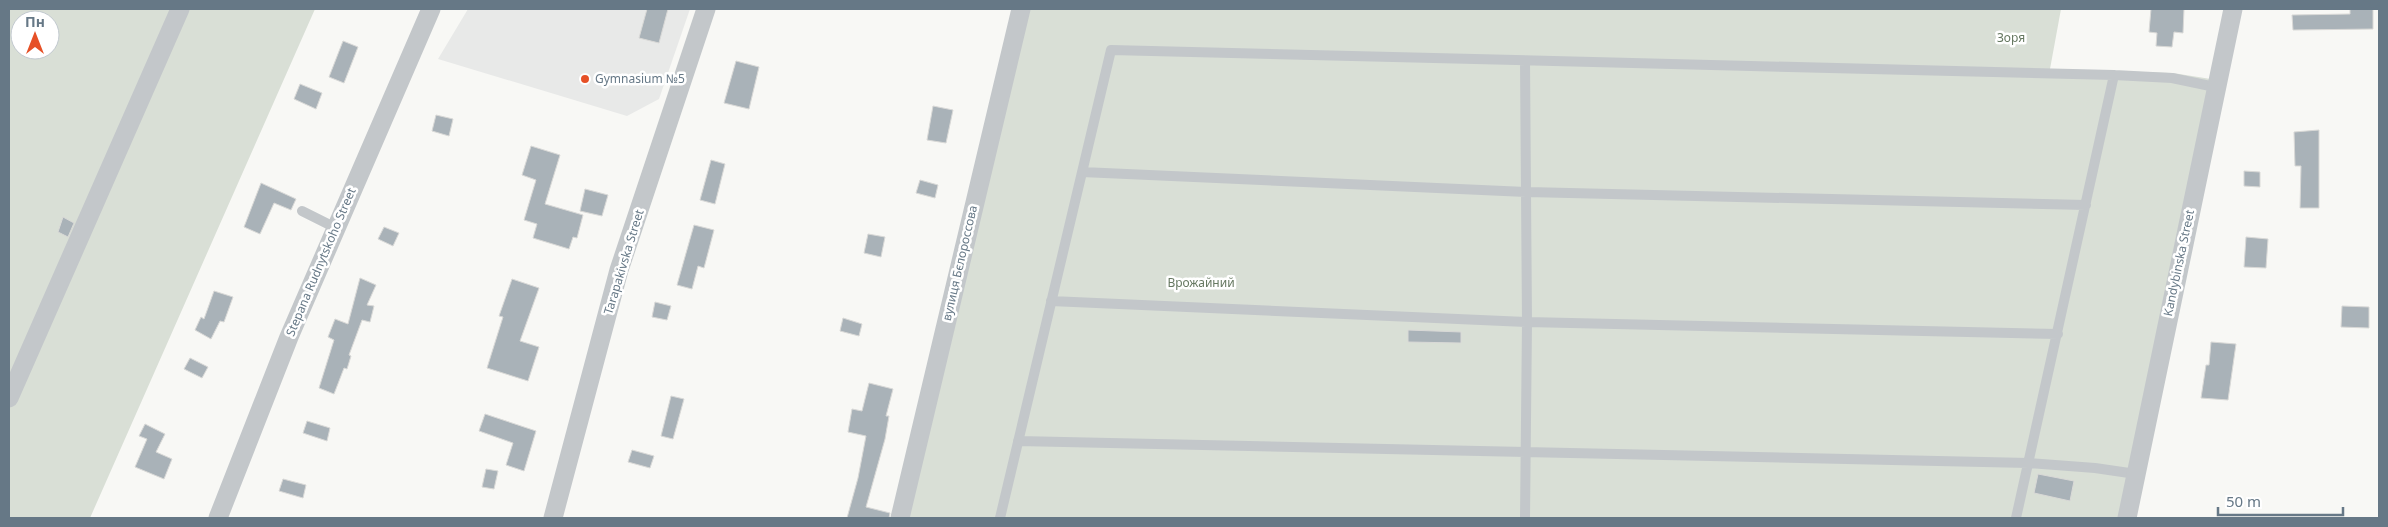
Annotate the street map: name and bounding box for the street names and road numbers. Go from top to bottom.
street label: Stepana Rudnytskoho Street [281,184,360,339]
street label: вулиця Бєлороссова [938,203,981,322]
street label: Tarapakivska Street [599,207,648,317]
street label: Kandybinska Street [2159,207,2198,318]

